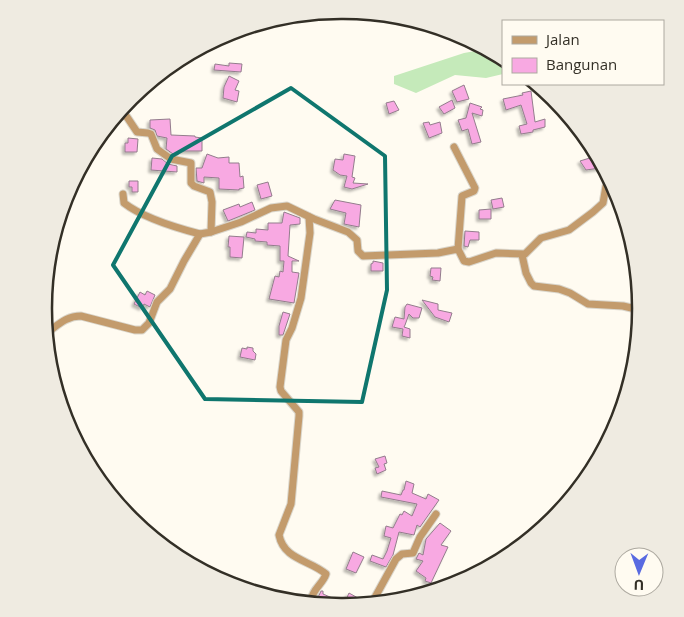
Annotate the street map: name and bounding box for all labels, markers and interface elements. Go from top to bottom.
legend [502,20,664,85]
text: Jalan [544,29,580,49]
text: Bangunan [546,54,617,74]
north arrow [614,547,664,597]
text: U [633,576,644,595]

